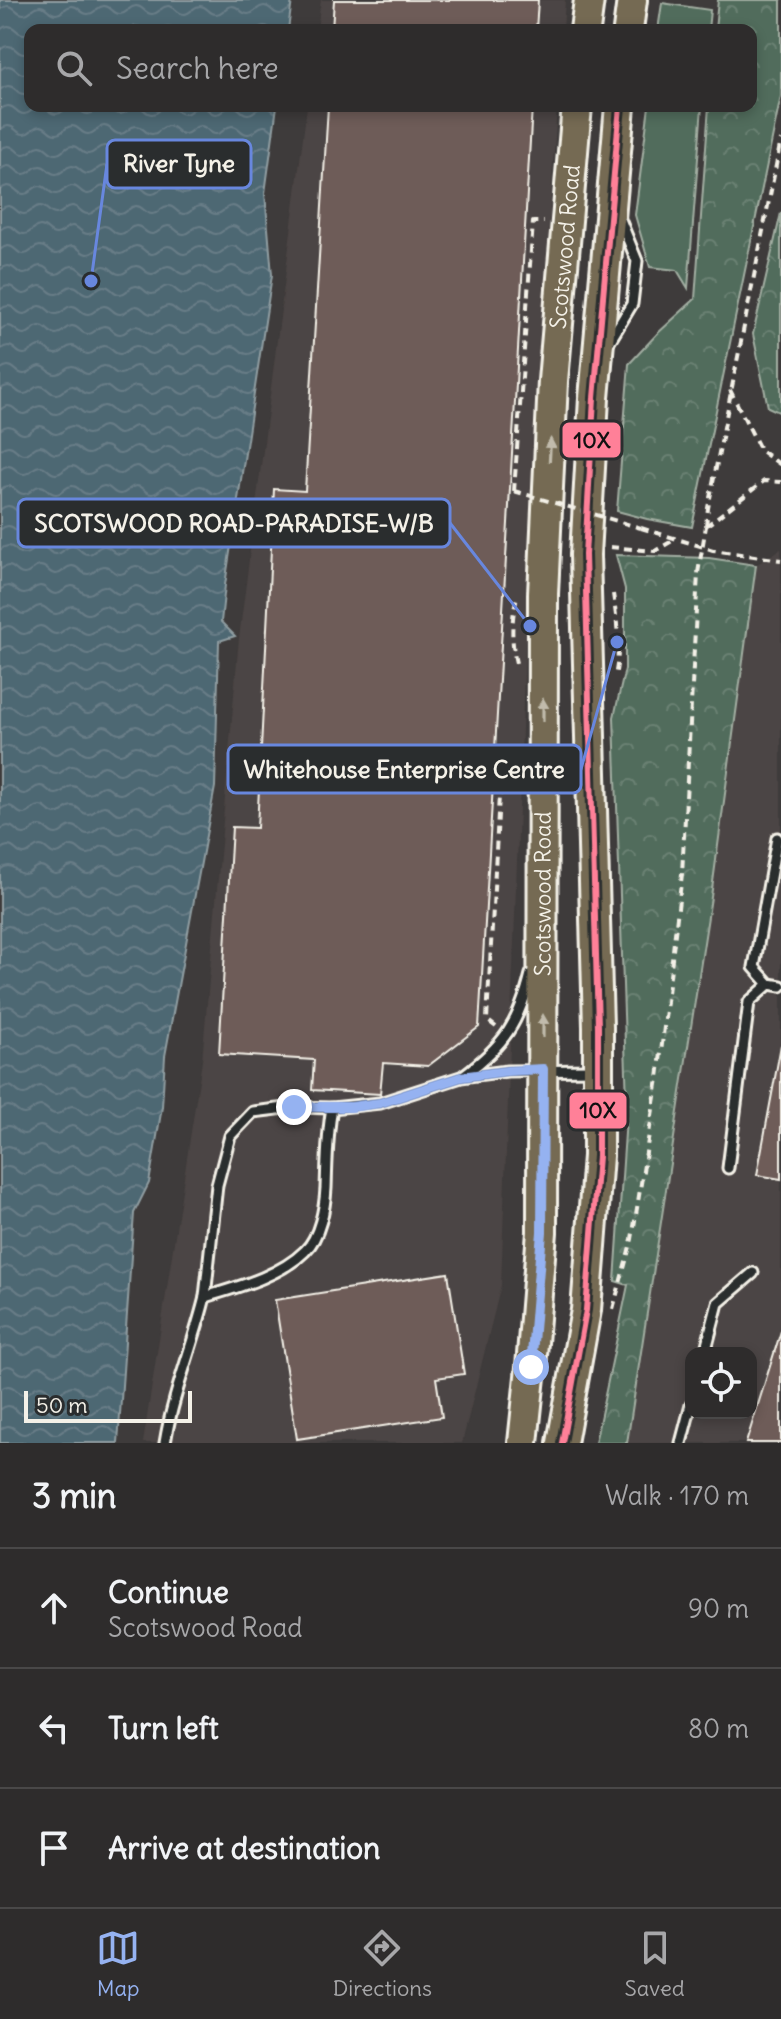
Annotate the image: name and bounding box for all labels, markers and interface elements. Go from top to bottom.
search box [24,24,757,112]
icon: search [52,46,96,90]
text: Search here [116,49,279,87]
callout: River Tyne [107,140,251,188]
text: River Tyne [123,148,235,178]
street label: Scotswood Road [544,163,586,330]
line badge: 10X [561,421,622,459]
text: 10X [574,426,611,454]
one-way arrow [543,437,556,462]
callout: SCOTSWOOD ROAD-PARADISE-W/B [18,499,450,547]
text: SCOTSWOOD ROAD-PARADISE-W/B [34,508,434,538]
one-way arrow [537,697,549,722]
callout: Whitehouse Enterprise Centre [228,745,581,793]
text: Whitehouse Enterprise Centre [243,754,565,784]
street label: Scotswood Road [528,811,557,976]
one-way arrow [537,1013,549,1038]
route end [276,1089,312,1125]
line badge: 10X [568,1091,628,1130]
text: 10X [580,1096,617,1124]
map controls [685,1347,757,1419]
button: locate [685,1347,757,1419]
route start [513,1349,549,1385]
scale bar [24,1387,192,1423]
text: 50 m [36,1391,88,1419]
text: 3 min [32,1474,117,1517]
text: Walk · 170 m [605,1479,749,1512]
text: Continue [108,1573,229,1611]
icon: ahead [32,1586,76,1630]
text: 90 m [688,1592,749,1625]
text: Scotswood Road [108,1611,303,1644]
icon: left [32,1706,76,1750]
text: Turn left [108,1709,219,1747]
text: 80 m [688,1712,749,1745]
icon: arrive [32,1826,76,1870]
text: Arrive at destination [108,1829,380,1867]
tab: Map [96,1926,140,2002]
tab: Directions [333,1926,432,2002]
tab: Saved [624,1926,685,2002]

